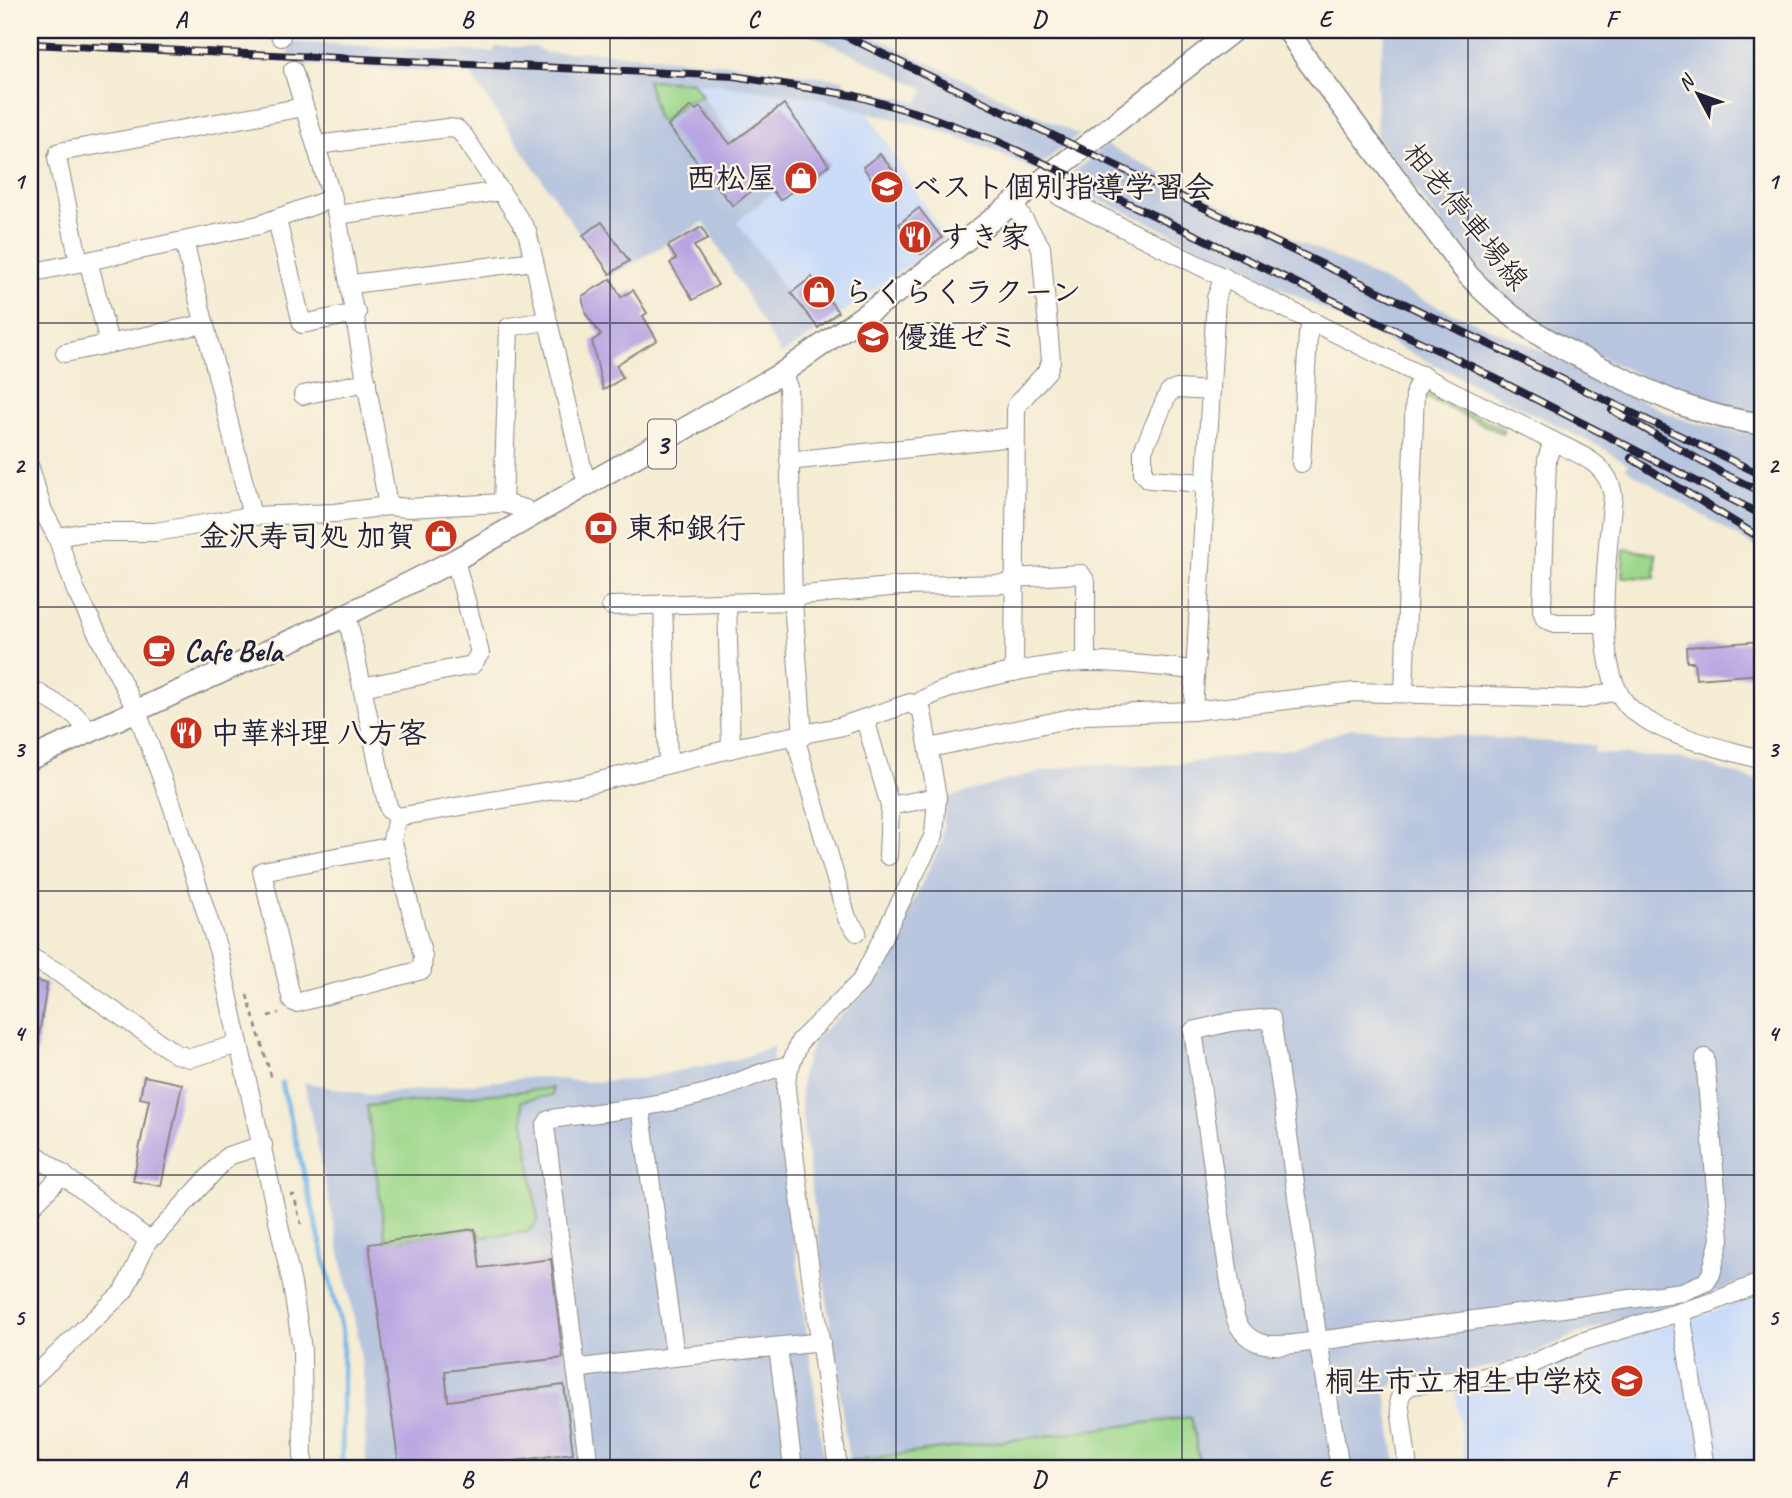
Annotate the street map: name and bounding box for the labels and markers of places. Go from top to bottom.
place label: 西松屋 [686,159,776,197]
shop icon: 西松屋 [782,159,820,197]
school or university icon: ベスト個別指導学習会 [868,168,906,206]
place label: ベスト個別指導学習会 [912,168,1214,206]
restaurant icon: すき家 [896,218,934,256]
place label: すき家 [940,218,1030,256]
shop icon: らくらくラクーン [800,273,838,311]
place label: らくらくラクーン [844,273,1082,311]
school or university icon: 優進ゼミ [854,318,892,356]
place label: 優進ゼミ [898,318,1018,356]
bank icon: 東和銀行 [582,509,620,547]
place label: 東和銀行 [626,509,746,547]
place label: 金沢寿司処 加賀 [199,517,416,555]
shop icon: 金沢寿司処 加賀 [422,517,460,555]
cafe icon: Cafe Bela [140,632,178,670]
place label: Cafe Bela [184,632,285,670]
restaurant icon: 中華料理 八方客 [167,714,205,752]
place label: 中華料理 八方客 [210,714,427,752]
place label: 桐生市立 相生中学校 [1325,1362,1602,1400]
school or university icon: 桐生市立 相生中学校 [1608,1362,1646,1400]

